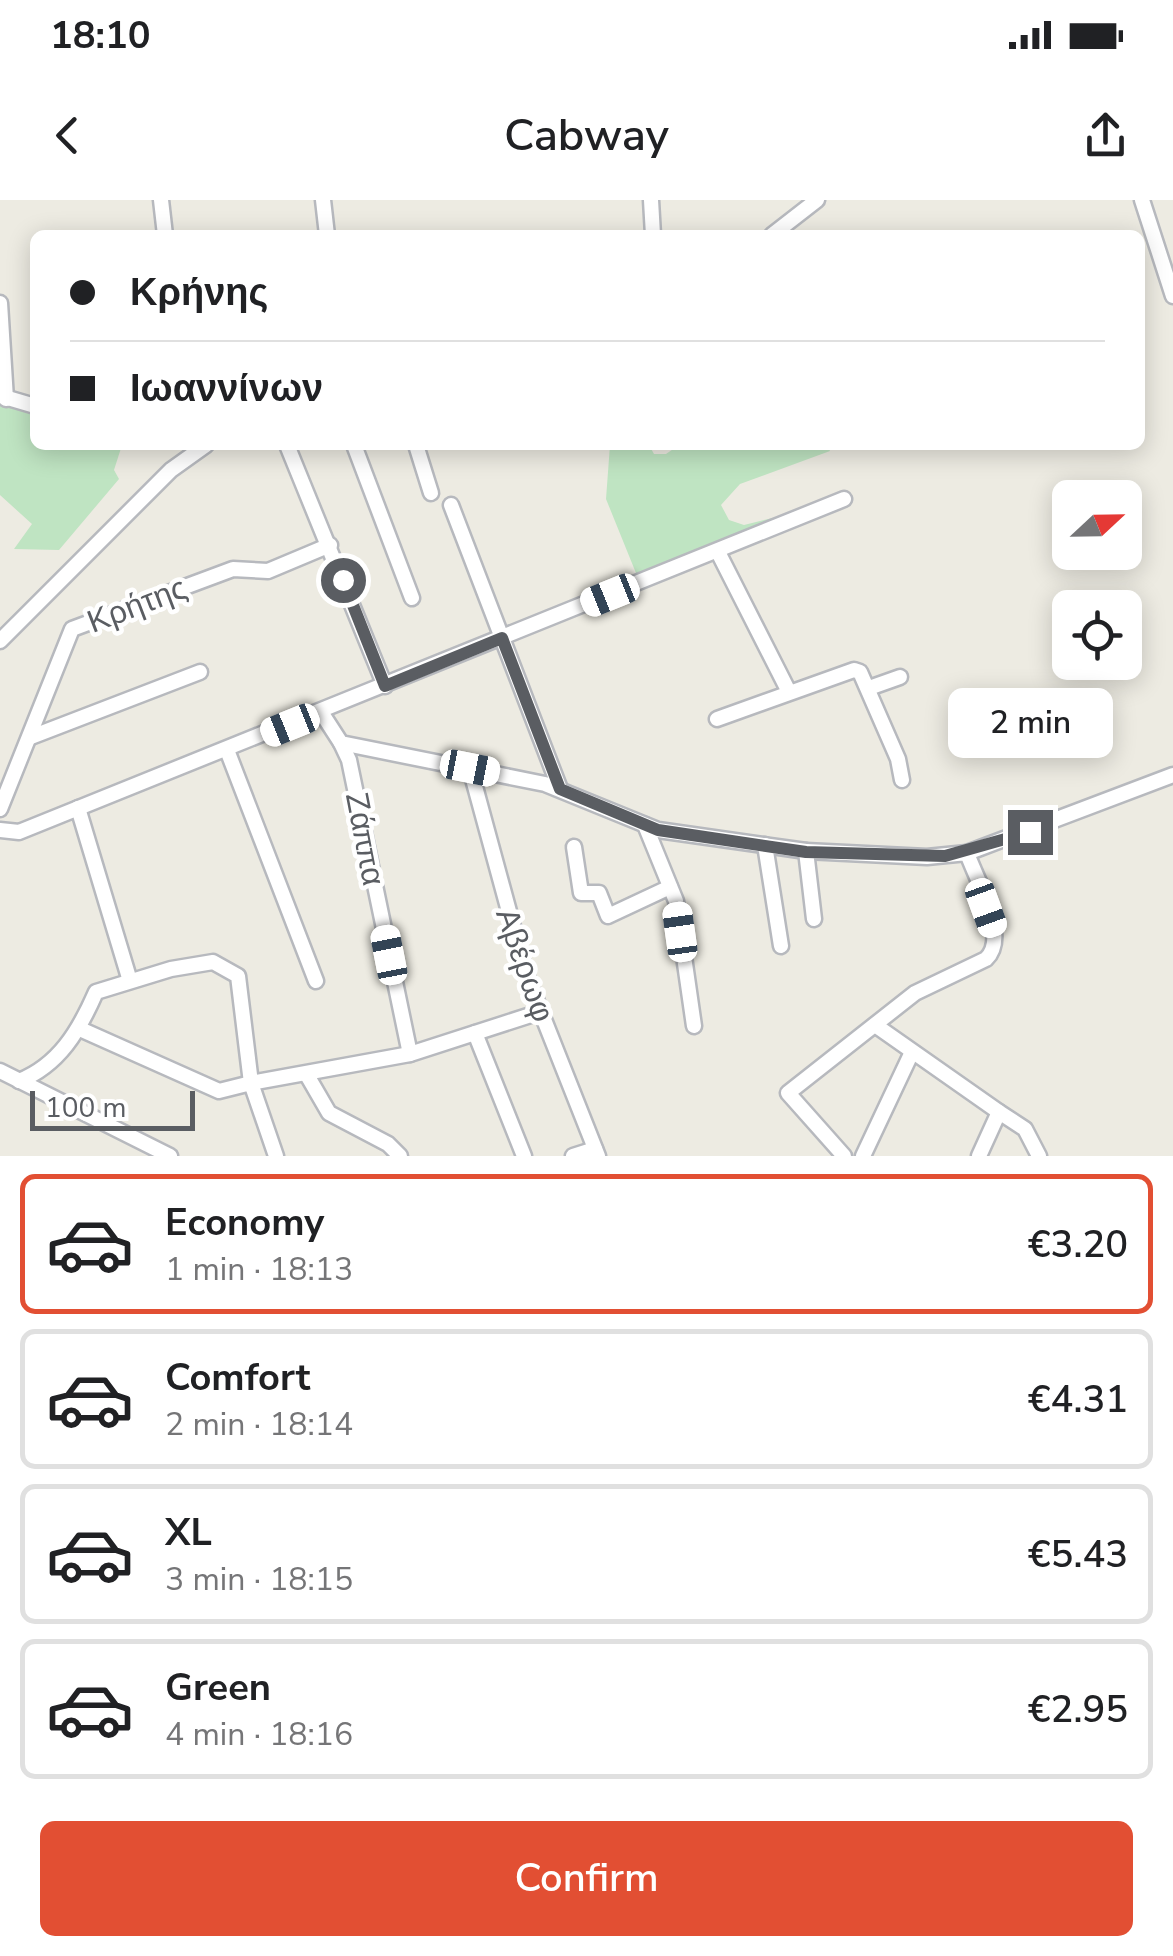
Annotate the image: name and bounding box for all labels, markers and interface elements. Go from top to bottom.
text: 18:10 [50,10,151,61]
text: Cabway [504,105,669,166]
icon: back [40,108,95,163]
icon: share [1078,108,1133,163]
text: Κρήνης [130,267,268,318]
text: Ιωαννίνων [130,363,323,414]
north arrow [1052,480,1142,570]
map controls [1052,480,1142,680]
route start [321,558,366,603]
street label: Κρήτης [81,566,193,644]
car [577,570,643,620]
button: locate [1052,590,1142,680]
callout: 2 min [948,687,1112,757]
car [257,700,323,750]
text: 2 min [990,701,1071,744]
car [438,748,502,788]
street label: Ζάππα [335,789,395,889]
route end [1008,810,1053,855]
car [962,875,1010,941]
car [661,900,699,964]
street label: Αβέρωφ [485,902,565,1028]
car [369,923,409,987]
scale bar [30,1086,195,1130]
text: 100 m [45,1089,127,1127]
text: Economy [165,1197,324,1248]
icon: car [45,1199,135,1289]
text: €3.20 [1028,1219,1128,1270]
text: 1 min · 18:13 [165,1248,353,1291]
text: Comfort [165,1352,310,1403]
icon: car [45,1354,135,1444]
text: €4.31 [1028,1374,1128,1425]
text: 2 min · 18:14 [165,1403,353,1446]
text: XL [165,1507,212,1558]
icon: car [45,1509,135,1599]
text: €5.43 [1028,1529,1128,1580]
text: 3 min · 18:15 [165,1558,353,1601]
text: Green [165,1662,271,1713]
icon: car [45,1664,135,1754]
text: €2.95 [1028,1684,1128,1735]
text: 4 min · 18:16 [165,1713,353,1756]
button: Confirm [40,1821,1133,1936]

